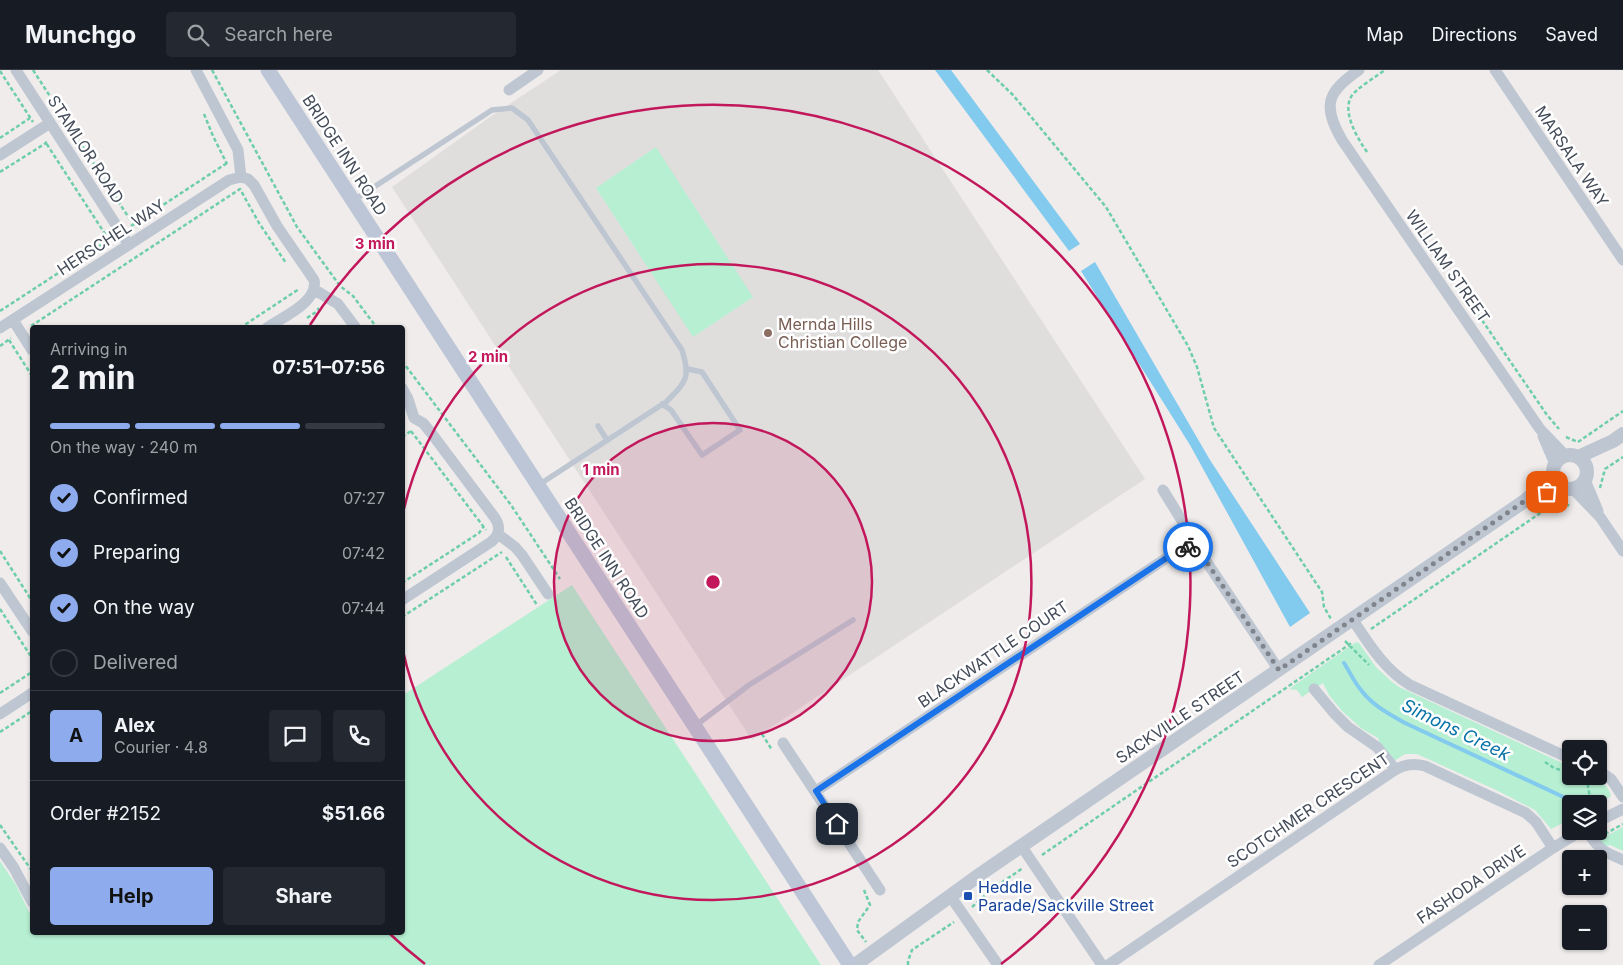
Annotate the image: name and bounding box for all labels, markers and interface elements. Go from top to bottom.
search box [166,12,516,57]
text: Munchgo [25,20,136,49]
icon: search [184,21,212,49]
text: Search here [224,23,333,46]
text: Map [1366,24,1404,45]
text: Directions [1432,24,1517,45]
text: Saved [1545,24,1598,45]
street label: STAMLOR ROAD [44,91,128,207]
street label: BRIDGE INN ROAD [298,91,392,219]
street label: MARSALA WAY [1531,102,1613,210]
street label: HERSCHEL WAY [53,195,169,279]
street label: WILLIAM STREET [1402,206,1494,326]
text: 3 min [355,234,395,253]
place label: Mernda Hills Christian College [778,314,907,352]
marker: Mernda Hills Christian College [762,327,774,339]
text: Arriving in [50,339,127,359]
text: 2 min [468,347,508,366]
text: 07:51–07:56 [272,356,385,379]
text: 2 min [50,358,136,397]
text: On the way · 240 m [50,437,198,457]
text: 1 min [582,460,620,479]
pin [1526,471,1568,513]
icon: bag [1533,478,1561,506]
icon: check [50,484,78,512]
text: Confirmed [93,486,188,509]
text: 07:27 [343,488,385,508]
street label: BRIDGE INN ROAD [560,494,654,622]
courier [1163,522,1213,572]
icon: bike [1174,533,1202,561]
icon: check [50,539,78,567]
text: Preparing [93,541,180,564]
text: 07:42 [342,543,385,563]
centre of rings [704,573,722,591]
icon: check [50,594,78,622]
text: On the way [93,596,195,619]
street label: BLACKWATTLE COURT [914,596,1072,712]
text: 07:44 [341,598,385,618]
text: Delivered [93,651,178,674]
street label: SACKVILLE STREET [1112,666,1248,768]
water label: Simons Creek [1399,694,1515,765]
button: chat [269,710,321,762]
button: phone [333,710,385,762]
text: Alex [114,714,155,737]
text: A [69,724,83,747]
text: Courier · 4.8 [114,737,208,757]
map controls [1562,740,1607,950]
button: locate [1562,740,1607,785]
street label: SCOTCHMER CRESCENT [1223,748,1393,872]
button: layers [1562,795,1607,840]
text: Order #2152 [50,802,161,825]
text: $51.66 [322,802,385,825]
pin [816,803,858,845]
icon: home [823,810,851,838]
street label: FASHODA DRIVE [1413,840,1529,928]
button: + [1562,850,1607,895]
button: Help [50,867,213,925]
button: Share [223,867,385,925]
place label: Heddle Parade/Sackville Street [978,877,1154,915]
marker: Heddle Parade/Sackville Street [962,890,974,902]
button: − [1562,905,1607,950]

